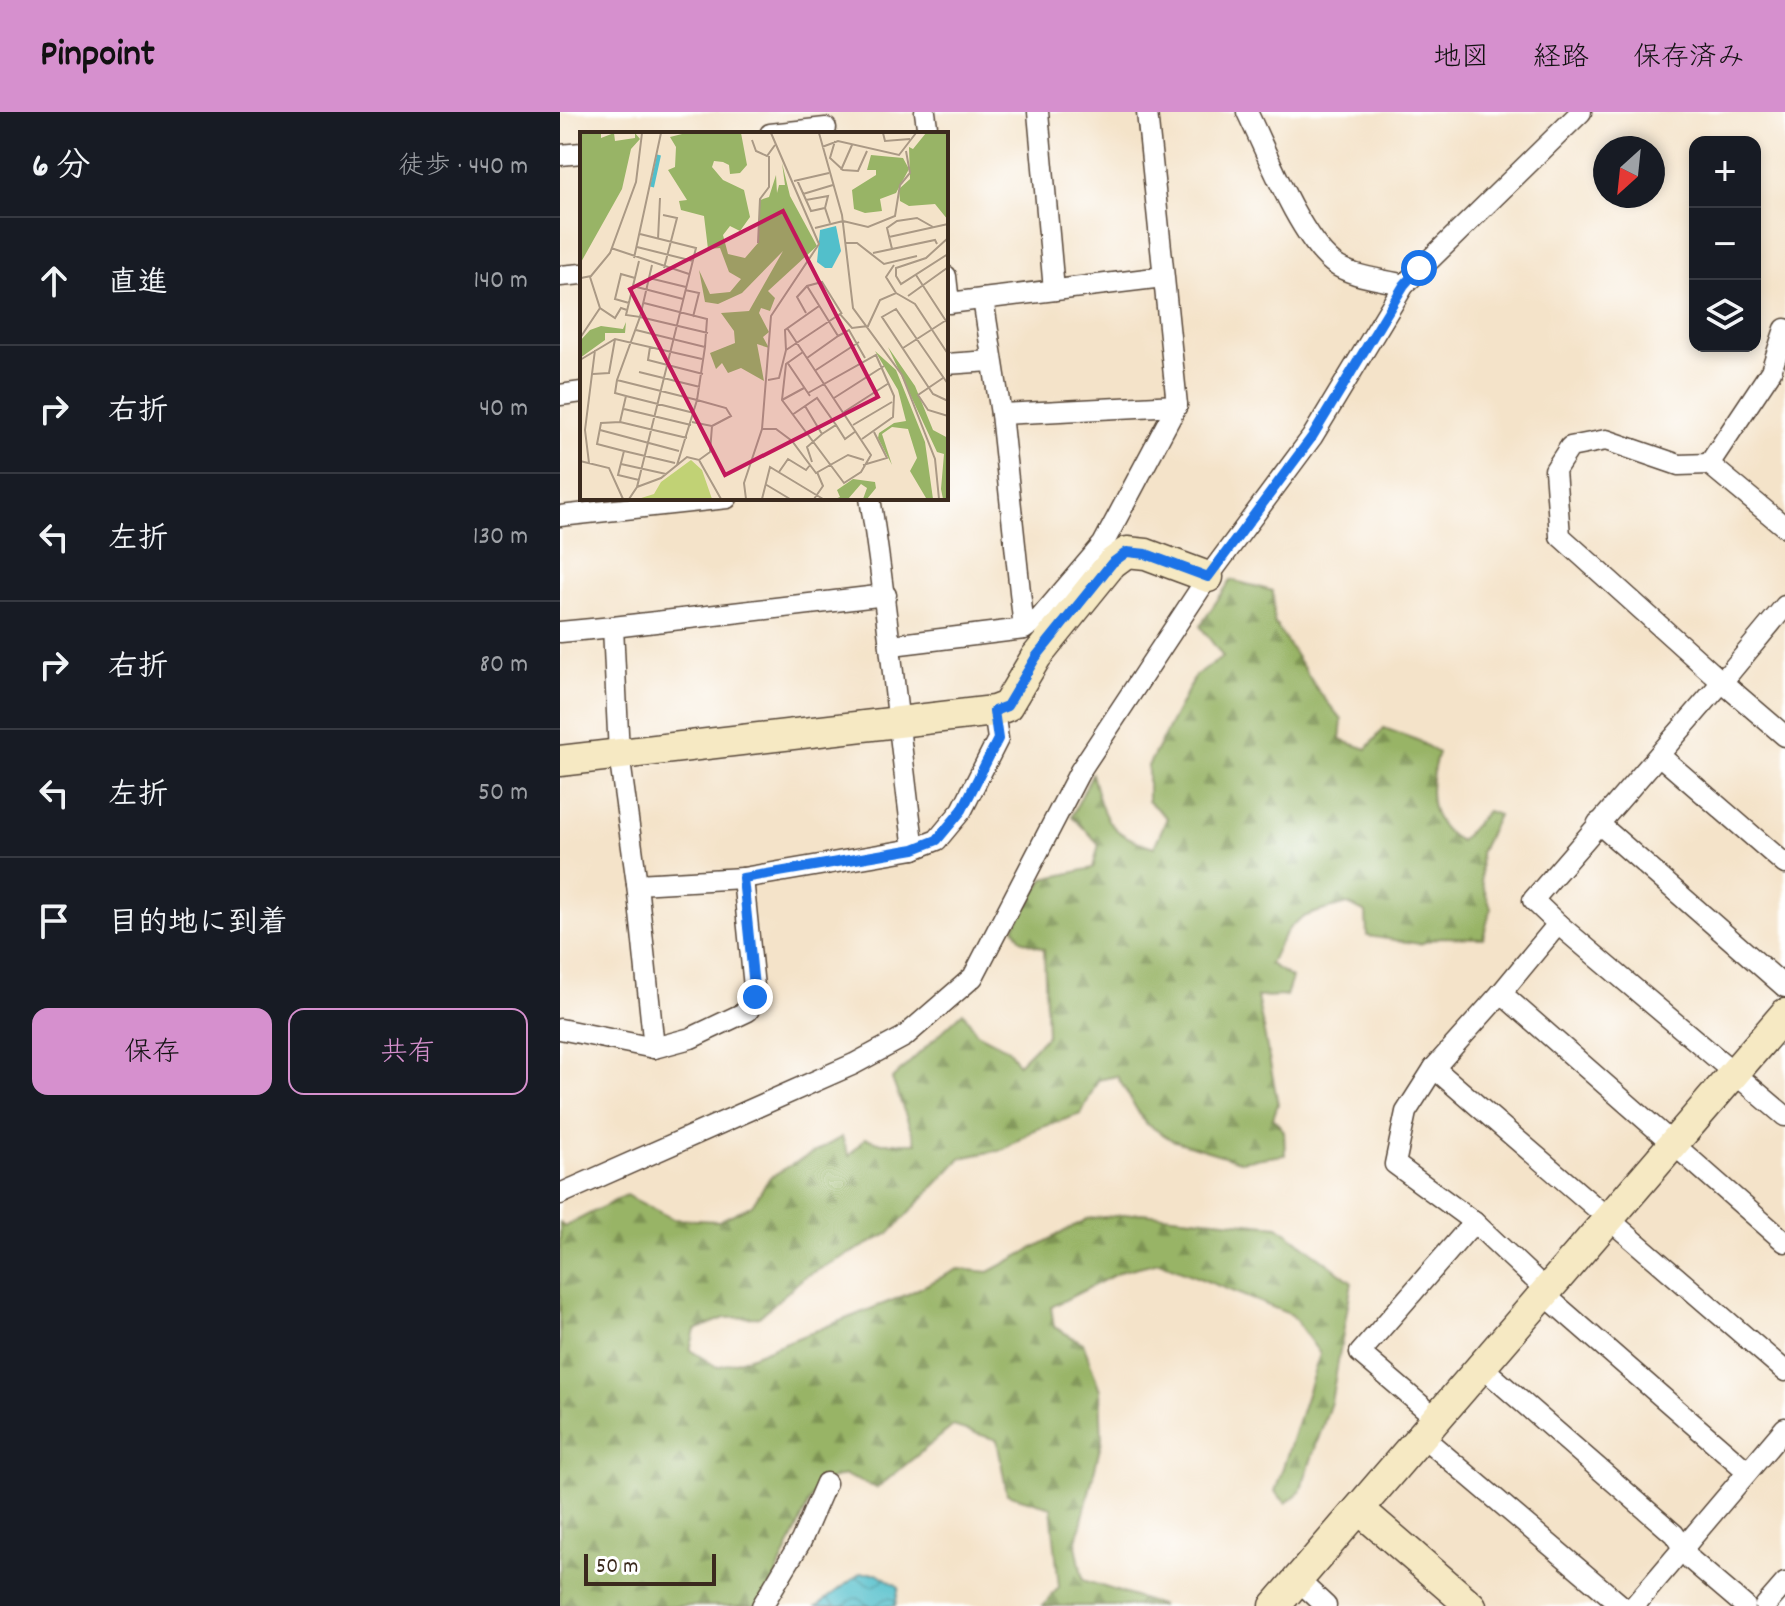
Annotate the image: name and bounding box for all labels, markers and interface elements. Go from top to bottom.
text: Pinpoint [40,29,155,84]
text: 地図 [1433,40,1489,80]
text: 経路 [1533,40,1589,80]
text: 保存済み [1633,40,1745,80]
inset map [580,132,948,500]
north arrow [1593,136,1665,208]
map controls [1689,136,1761,352]
button: + [1689,136,1761,208]
text: 6 分 [32,144,90,193]
text: 徒歩 · 440 m [399,149,528,186]
button: − [1689,208,1761,280]
route start [1401,250,1437,286]
icon: ahead [32,259,76,303]
text: 140 m [474,263,528,300]
text: 直進 [108,264,168,307]
button: layers [1689,280,1761,352]
icon: right [32,387,76,431]
text: 40 m [479,391,528,428]
text: 右折 [108,392,168,435]
icon: left [32,515,76,559]
text: 130 m [473,519,528,556]
text: 左折 [108,520,168,563]
icon: right [32,643,76,687]
text: 80 m [480,647,528,684]
text: 右折 [108,648,168,691]
icon: left [32,771,76,815]
text: 50 m [478,775,528,812]
text: 左折 [108,776,168,819]
icon: arrive [32,899,76,943]
text: 目的地に到着 [108,904,288,947]
route end [737,979,773,1015]
button: 保存 [32,1008,272,1095]
button: 共有 [288,1008,528,1095]
scale bar [584,1550,716,1586]
text: 50 m [596,1552,638,1583]

